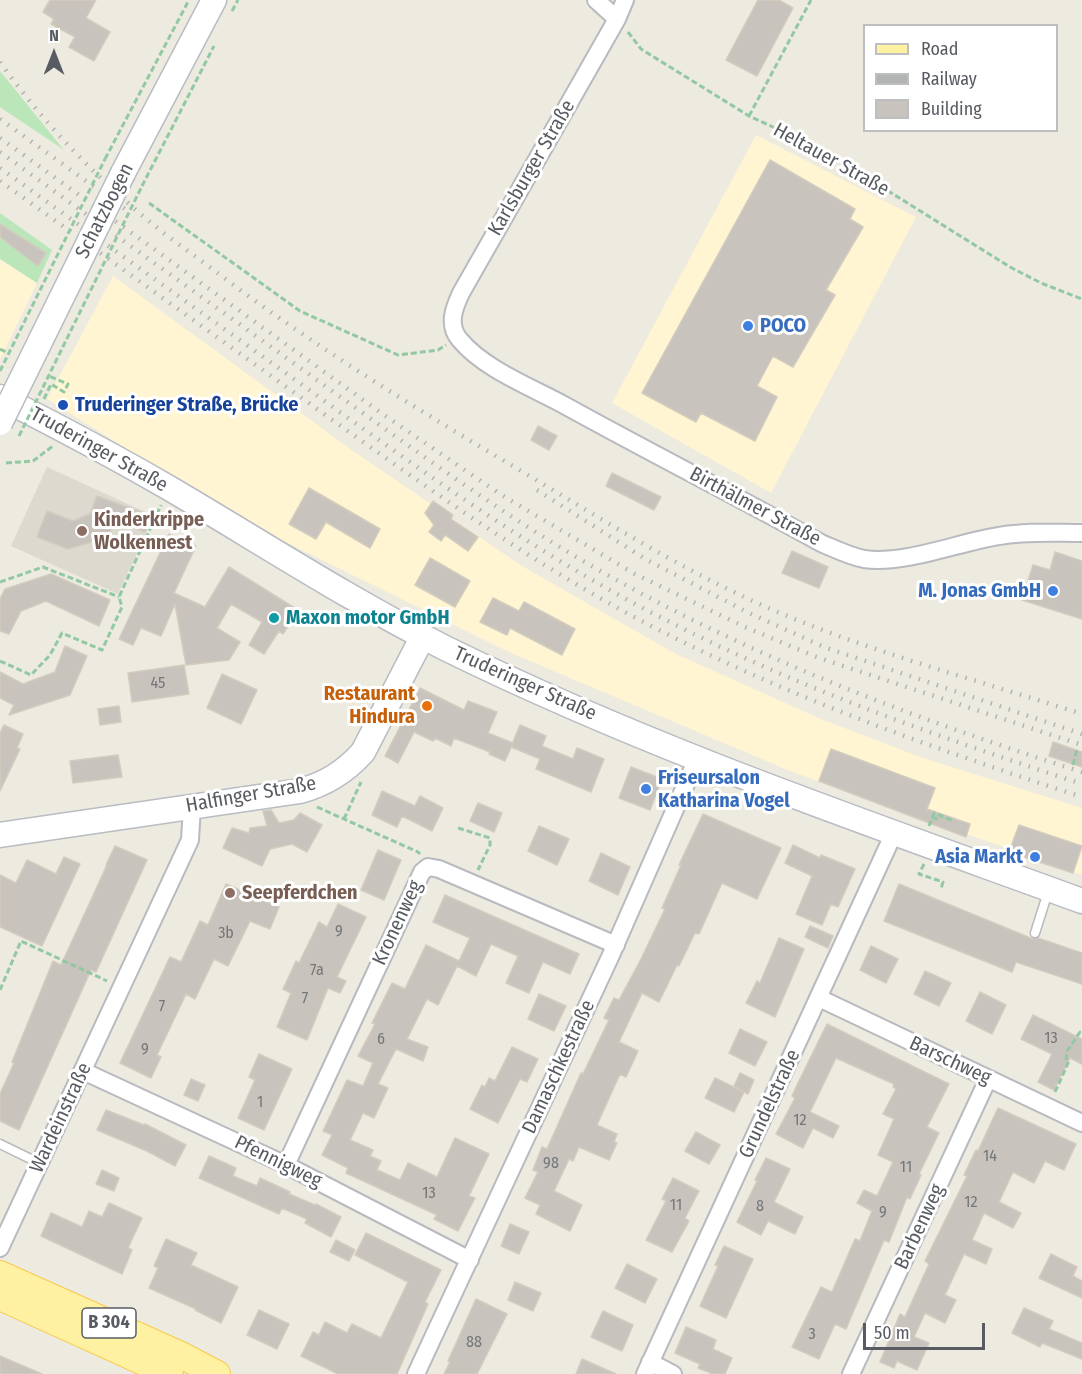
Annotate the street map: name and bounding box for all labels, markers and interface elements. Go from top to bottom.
north arrow [24,24,84,84]
legend [863,24,1058,132]
text: N [49,26,59,45]
text: Road [921,38,958,60]
text: Railway [921,68,977,90]
street label: Karlsburger Straße [483,96,581,240]
text: Building [921,98,982,120]
street label: Heltauer Straße [769,118,893,202]
street label: Schatzbogen [71,159,139,263]
place label: POCO [760,314,806,338]
marker: POCO [741,319,755,333]
place label: Truderinger Straße, Brücke [75,393,298,417]
marker: Truderinger Straße, Brücke [56,398,70,412]
street label: Truderinger Straße [26,402,172,498]
street label: Birthälmer Straße [685,462,825,552]
place label: Kinderkrippe Wolkennest [94,508,204,555]
marker: Kinderkrippe Wolkennest [75,524,89,538]
place label: M. Jonas GmbH [918,579,1041,603]
marker: M. Jonas GmbH [1046,584,1060,598]
place label: Maxon motor GmbH [286,606,450,630]
marker: Maxon motor GmbH [267,611,281,625]
street label: Truderinger Straße [450,642,600,726]
house number: 45 [151,674,165,694]
place label: Restaurant Hindura [324,682,415,729]
marker: Restaurant Hindura [420,699,434,713]
place label: Friseursalon Katharina Vogel [658,766,790,813]
street label: Halfinger Straße [184,772,318,818]
marker: Friseursalon Katharina Vogel [639,782,653,796]
place label: Asia Markt [935,845,1023,869]
marker: Asia Markt [1028,850,1042,864]
street label: Kronenweg [368,877,428,969]
place label: Seepferdchen [242,881,358,905]
marker: Seepferdchen [223,886,237,900]
house number: 9 [335,922,343,942]
house number: 3b [218,924,234,944]
house number: 7a [310,961,324,981]
house number: 7 [302,989,308,1009]
street label: Damaschkestraße [518,996,600,1138]
house number: 7 [159,997,165,1017]
house number: 13 [1044,1029,1058,1049]
house number: 6 [377,1030,385,1050]
street label: Barschweg [905,1032,995,1090]
house number: 9 [141,1040,149,1060]
street label: Grundelstraße [734,1046,806,1162]
street label: Wardeinstraße [25,1059,97,1177]
house number: 1 [257,1093,263,1113]
house number: 12 [793,1111,807,1131]
street label: Pfennigweg [230,1131,326,1193]
house number: 14 [983,1147,997,1167]
house number: 98 [543,1154,559,1174]
house number: 11 [900,1158,912,1178]
street label: Barbenweg [890,1181,950,1273]
house number: 13 [422,1184,436,1204]
house number: 12 [964,1193,978,1213]
house number: 11 [670,1196,682,1216]
house number: 8 [756,1197,764,1217]
house number: 9 [879,1203,887,1223]
road number: B 304 [82,1308,136,1338]
scale bar [866,1311,988,1349]
text: 50 m [874,1322,910,1344]
house number: 3 [808,1325,816,1345]
house number: 88 [466,1333,482,1353]

